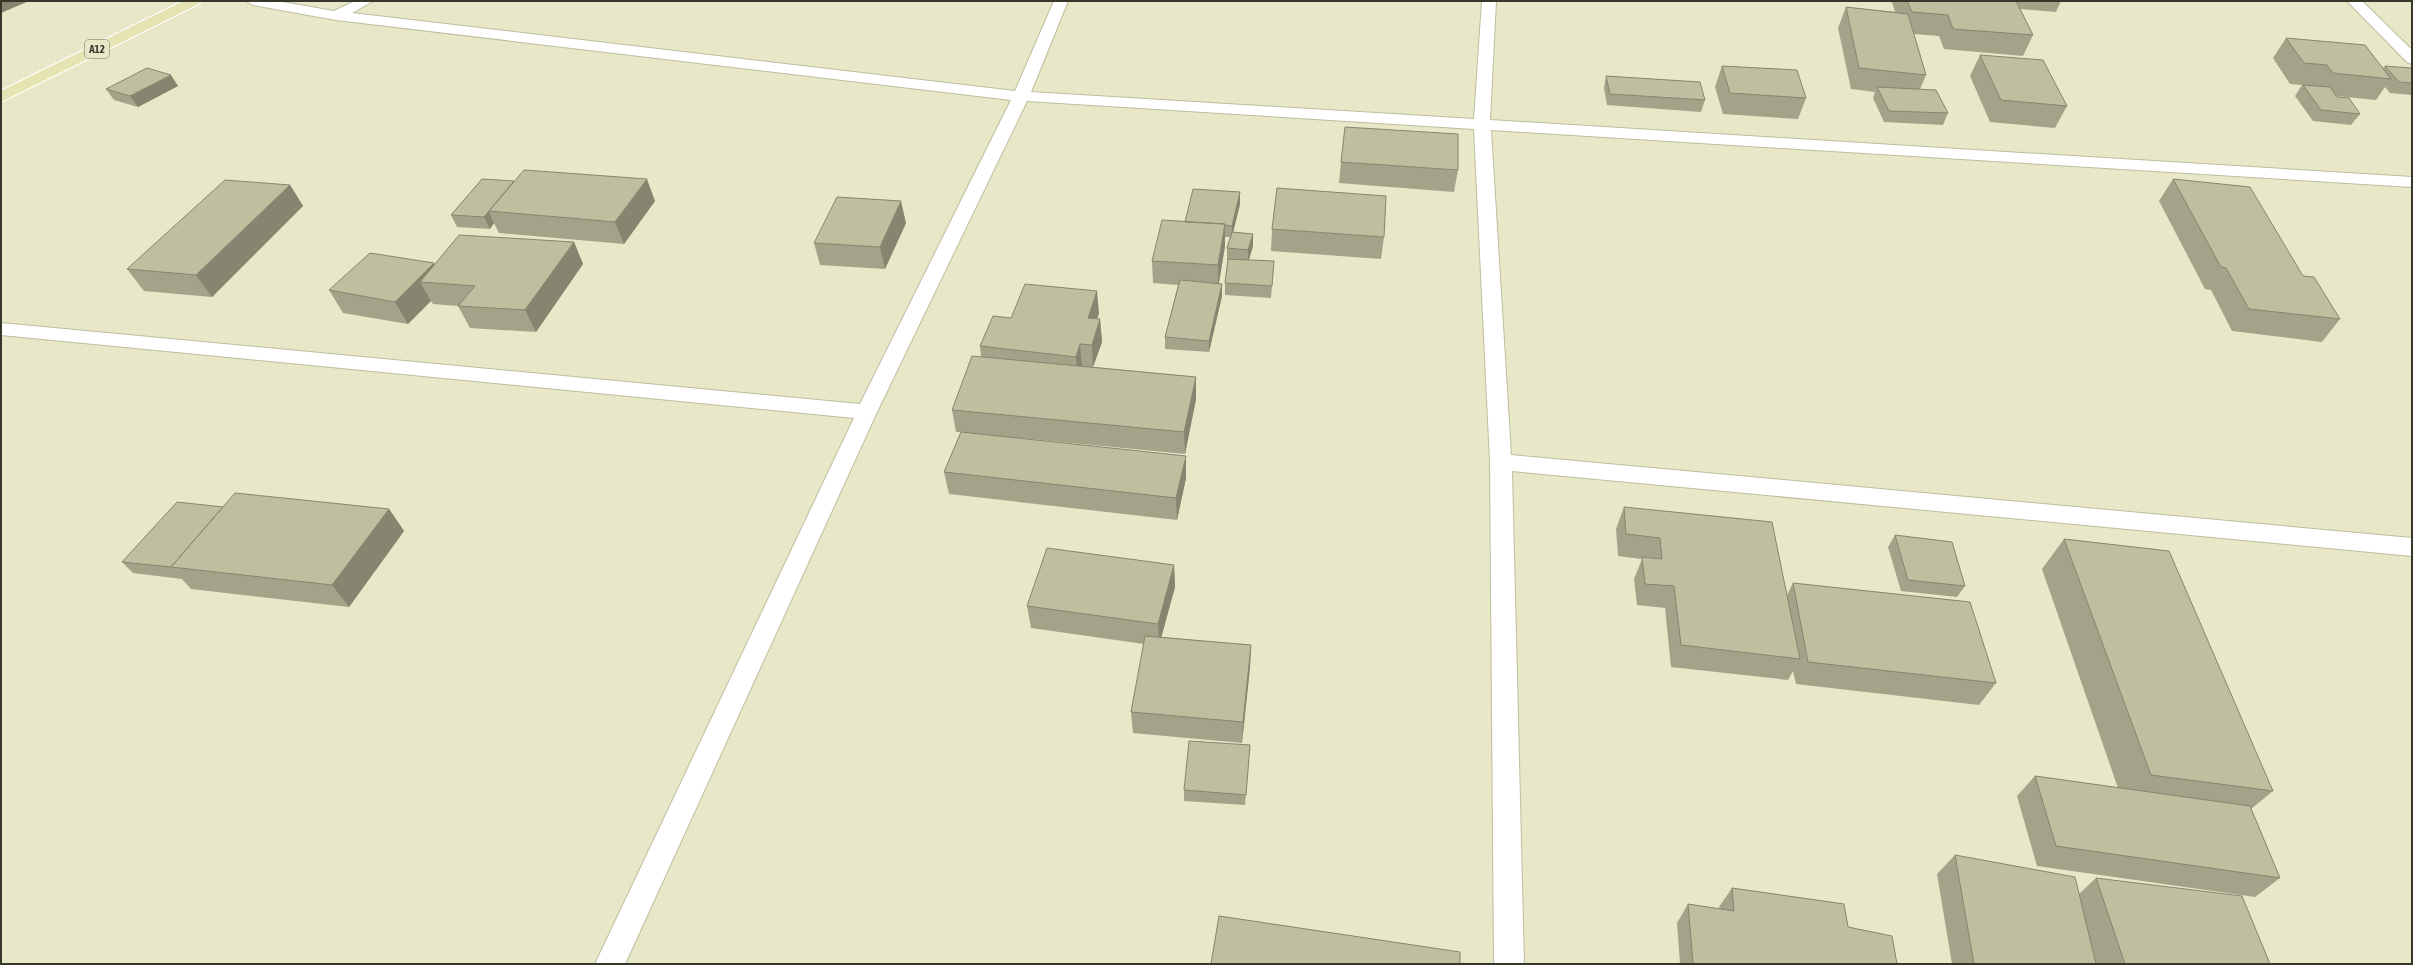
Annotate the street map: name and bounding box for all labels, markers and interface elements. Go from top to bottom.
road number: A12 [85,40,109,58]

